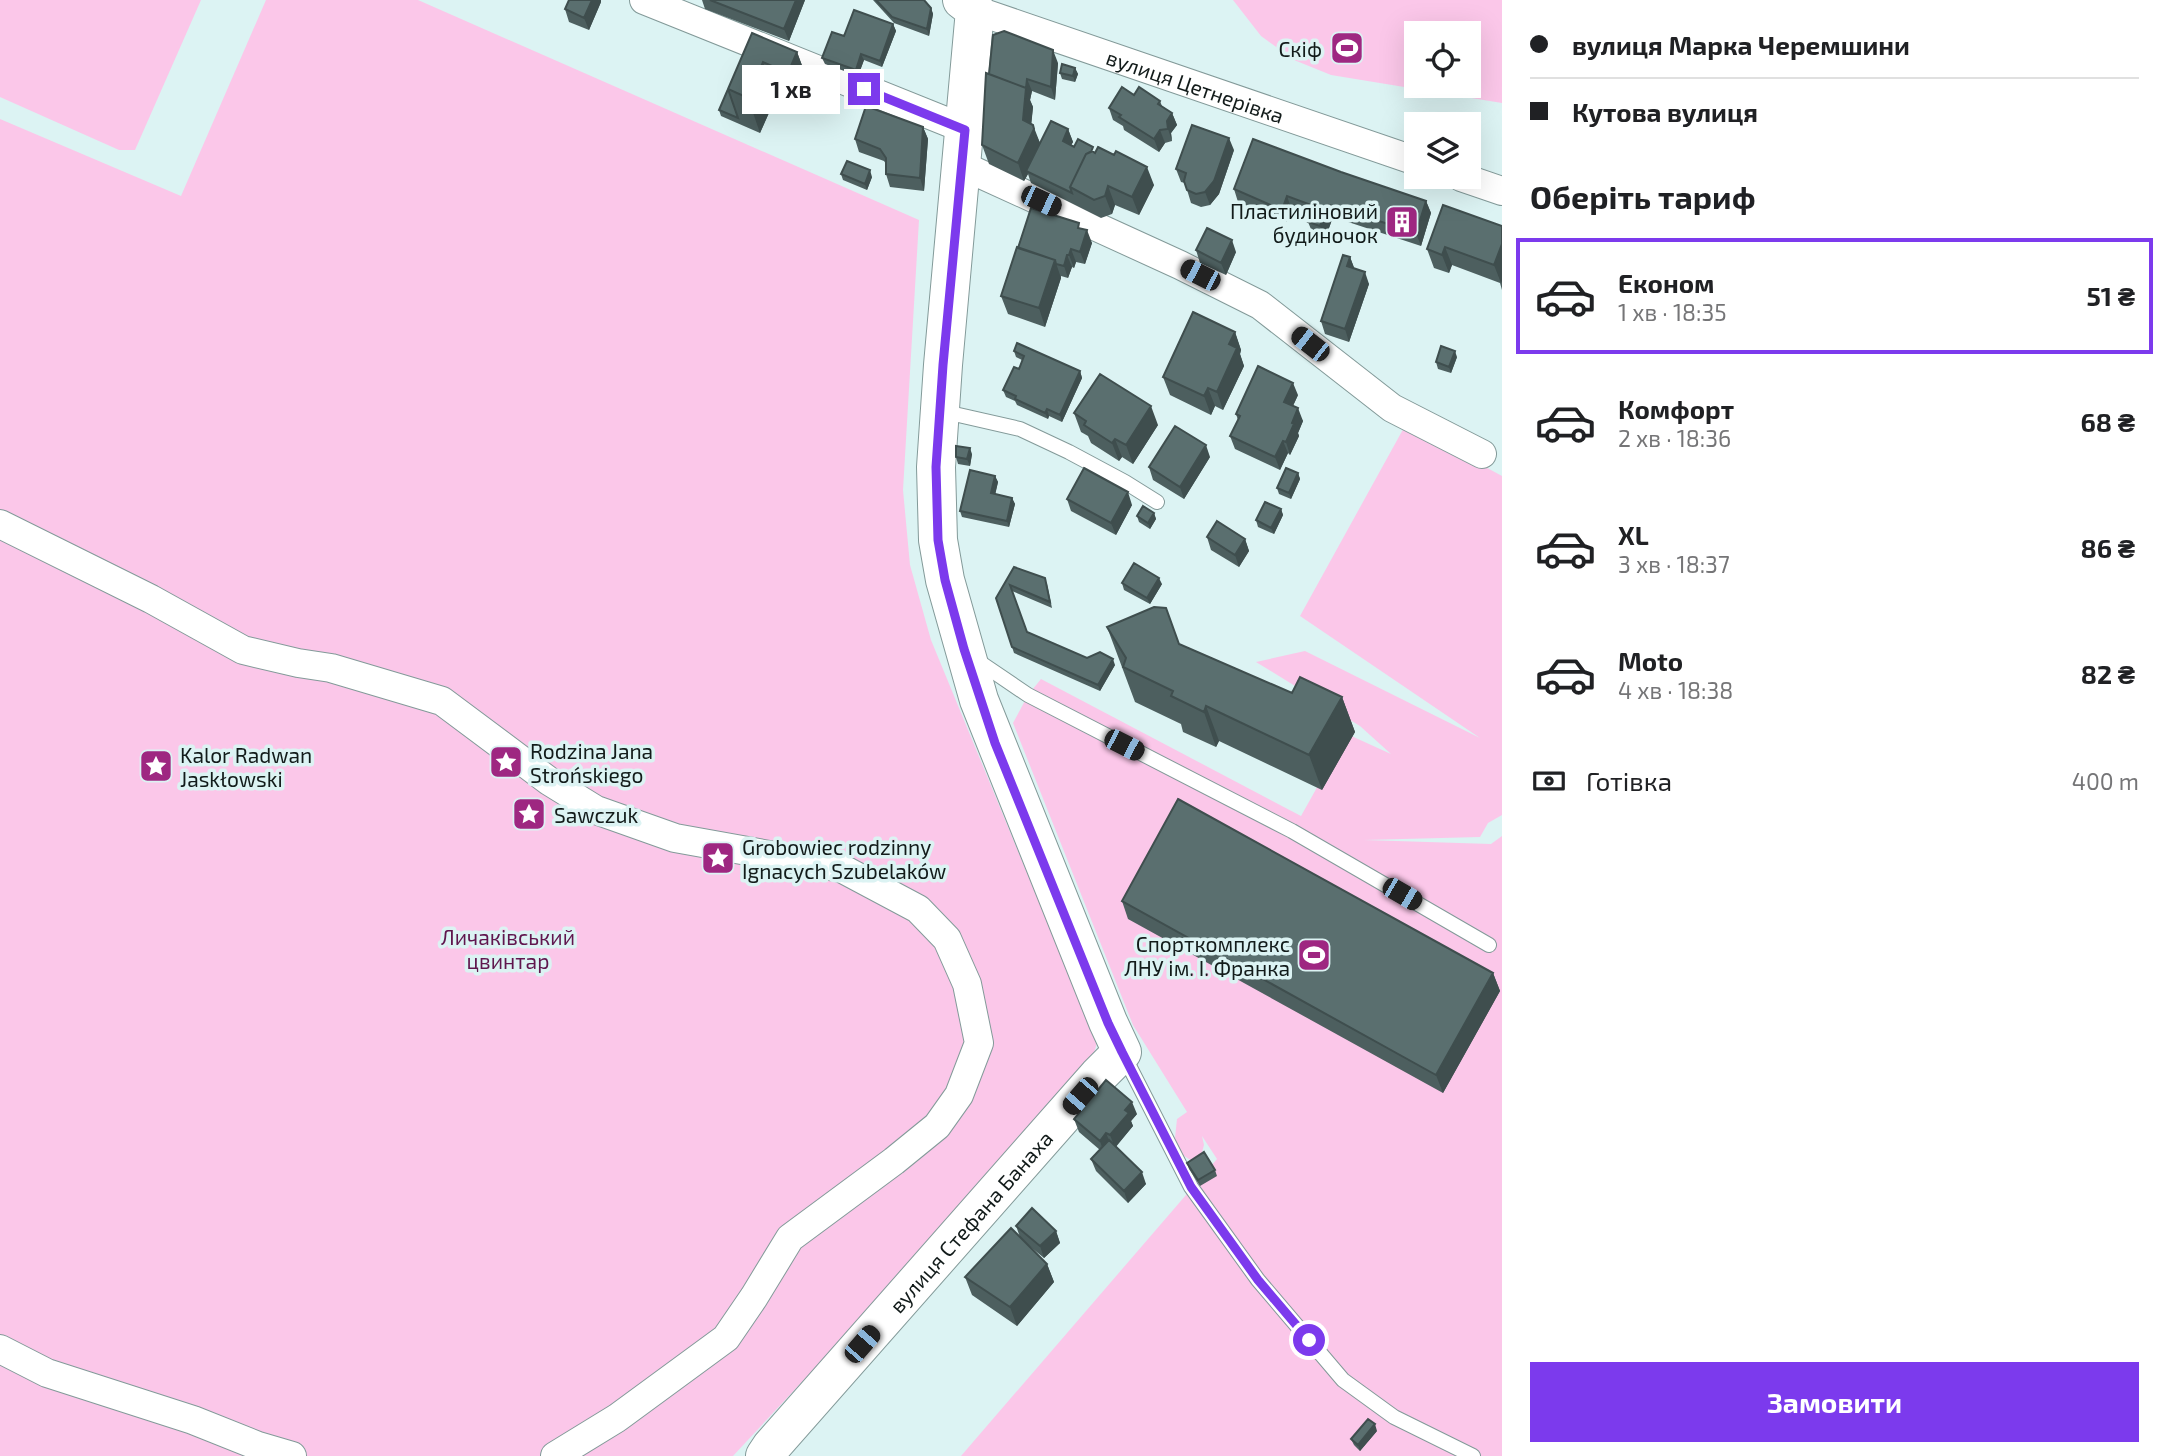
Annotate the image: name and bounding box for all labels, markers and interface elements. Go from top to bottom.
map controls [1404,21,1481,189]
button: locate [1404,21,1481,98]
sports icon: Скіф [1328,29,1366,67]
text: вулиця Марка Черемшини [1572,29,1910,60]
place label: Скіф [1278,36,1322,61]
street label: вулиця Цетнерівка [1103,44,1287,127]
callout: 1 хв [742,64,840,114]
route end [848,73,880,105]
text: 1 хв [770,75,812,103]
text: Кутова вулиця [1572,96,1758,127]
button: layers [1404,112,1481,189]
text: Оберіть тариф [1530,177,1756,215]
car [1018,183,1065,219]
place label: Пластиліновий будиночок [1230,198,1378,248]
building icon: Пластиліновий будиночок [1383,203,1421,241]
car [1177,256,1224,294]
icon: car [1534,265,1597,328]
text: Економ [1618,267,1715,298]
text: 51 ₴ [2086,280,2135,311]
text: 1 хв · 18:35 [1618,298,1727,326]
car [1287,323,1334,365]
icon: car [1534,391,1597,454]
text: Комфорт [1618,393,1734,424]
text: 68 ₴ [2081,406,2135,437]
text: 2 хв · 18:36 [1618,424,1731,452]
icon: car [1534,517,1597,580]
text: XL [1618,519,1649,550]
text: 86 ₴ [2081,532,2135,563]
text: 3 хв · 18:37 [1618,550,1730,578]
icon: car [1534,643,1597,706]
text: Moto [1618,645,1683,676]
text: 82 ₴ [2081,658,2135,689]
text: 4 хв · 18:38 [1618,676,1733,704]
car [1101,726,1148,764]
place label: Rodzina Jana Strońskiego [530,738,653,787]
place label: Kalor Radwan Jaskłowski [180,742,312,791]
place icon: Rodzina Jana Strońskiego [487,743,525,781]
place icon: Kalor Radwan Jaskłowski [137,747,175,785]
icon: cash [1530,762,1568,800]
text: Готівка [1586,765,1672,796]
text: 400 m [2072,767,2139,795]
place icon: Sawczuk [510,795,548,833]
place label: Sawczuk [554,802,638,827]
place label: Grobowiec rodzinny Ignacych Szubelaków [742,834,946,883]
place icon: Grobowiec rodzinny Ignacych Szubelaków [699,839,737,877]
car [1379,874,1426,914]
park label: Личаківський цвинтар [441,924,575,973]
place label: Спорткомплекс ЛНУ ім. І. Франка [1124,931,1290,980]
sports icon: Спорткомплекс ЛНУ ім. І. Франка [1295,936,1333,974]
car [1059,1073,1102,1119]
street label: вулиця Стефана Банаха [883,1125,1057,1317]
car [841,1321,884,1367]
route start [1293,1324,1325,1356]
button: Замовити [1530,1362,2139,1442]

